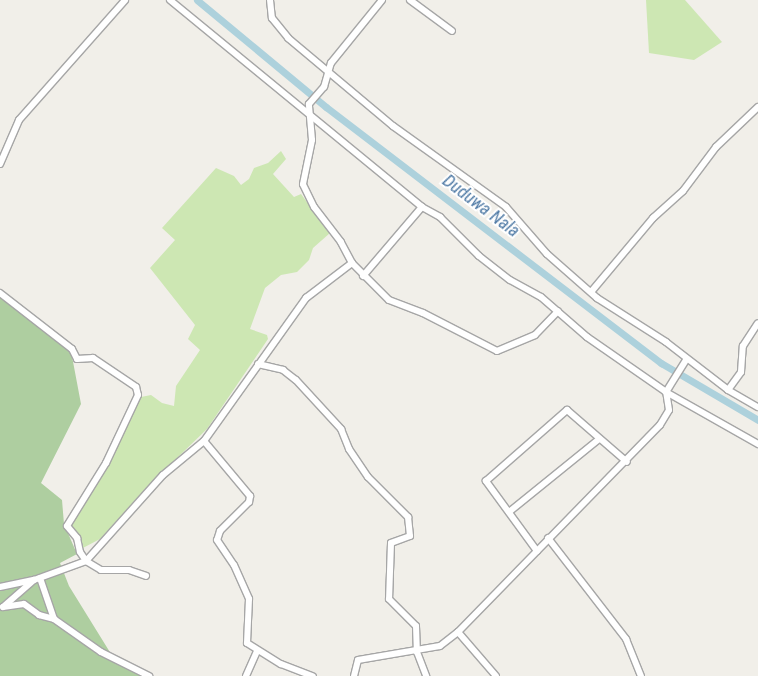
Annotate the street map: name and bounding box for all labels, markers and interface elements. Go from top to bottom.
water label: Duduwa Nala [438,170,524,242]

